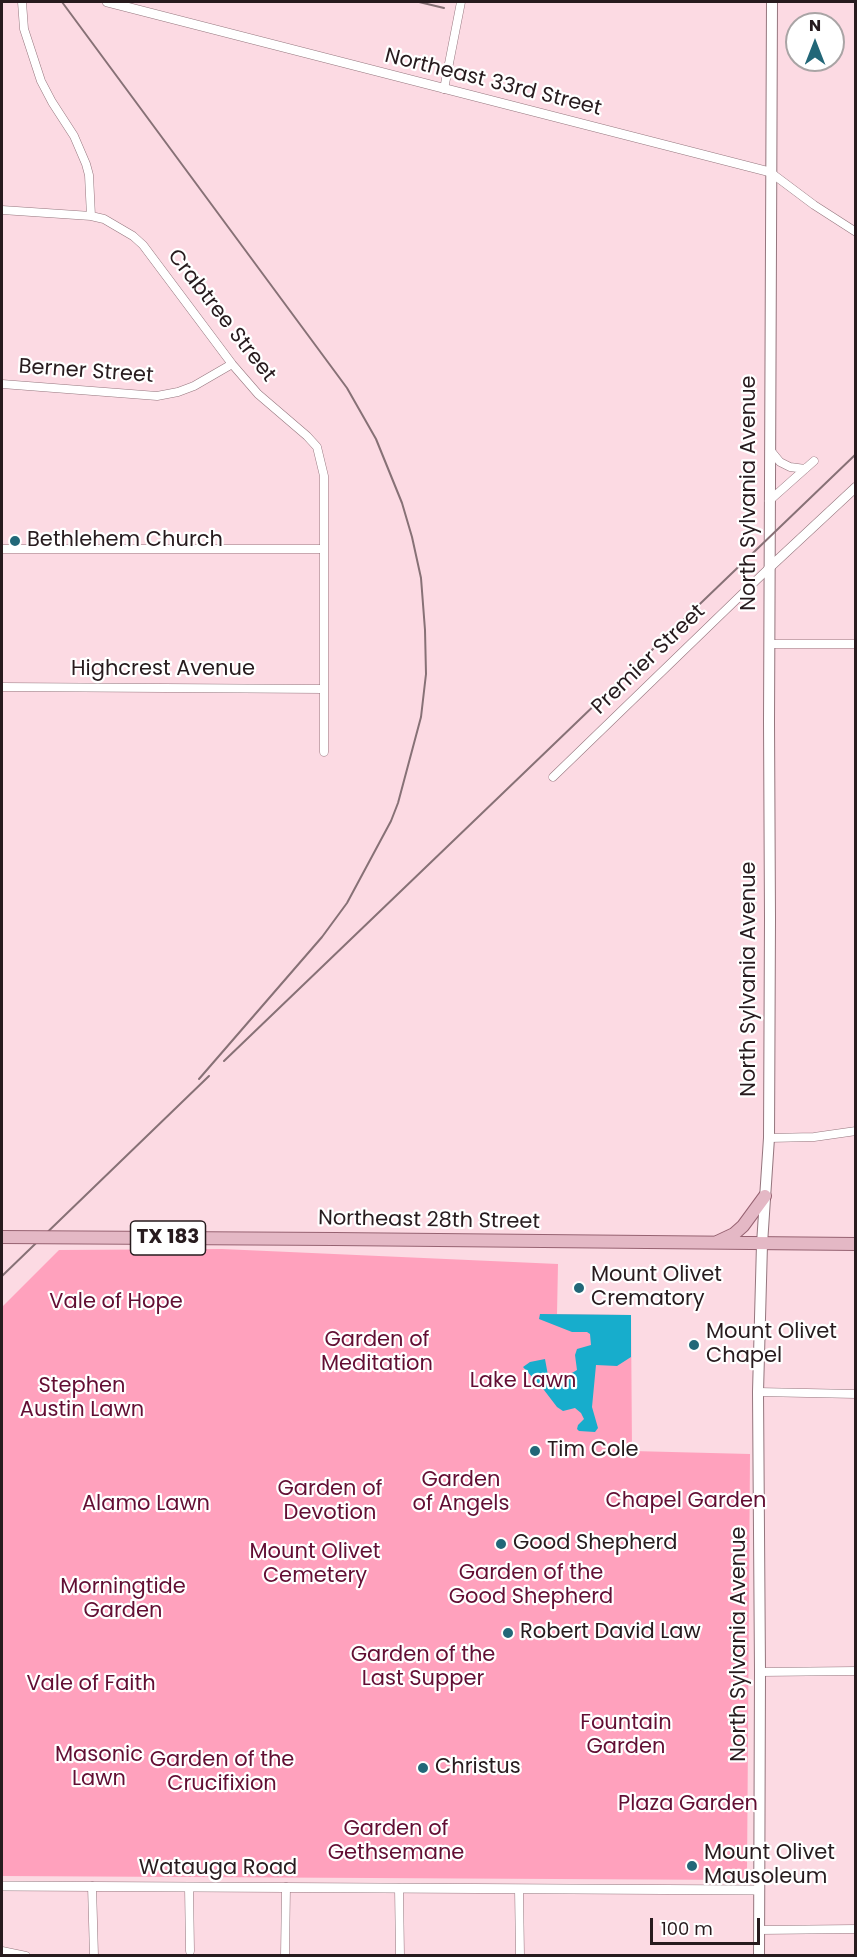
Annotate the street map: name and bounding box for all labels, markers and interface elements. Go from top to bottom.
north arrow [785,12,845,72]
text: N [809,14,821,37]
street label: Northeast 33rd Street [382,44,604,122]
street label: Crabtree Street [161,245,281,387]
street label: Berner Street [18,355,154,389]
street label: North Sylvania Avenue [737,375,763,611]
place label: Bethlehem Church [27,528,223,554]
marker: Bethlehem Church [8,534,22,548]
street label: Premier Street [587,600,711,720]
street label: Highcrest Avenue [71,657,255,683]
street label: North Sylvania Avenue [737,861,763,1097]
street label: Northeast 28th Street [318,1206,540,1236]
road number: TX 183 [130,1221,206,1255]
place label: Mount Olivet Crematory [591,1263,722,1313]
marker: Mount Olivet Crematory [572,1281,586,1295]
park label: Vale of Hope [49,1290,183,1316]
place label: Mount Olivet Chapel [706,1320,837,1370]
park label: Garden of Meditation [321,1328,433,1378]
marker: Mount Olivet Chapel [687,1338,701,1352]
park label: Lake Lawn [470,1369,576,1395]
park label: Stephen Austin Lawn [20,1374,144,1424]
place label: Tim Cole [547,1438,639,1464]
marker: Tim Cole [528,1444,542,1458]
park label: Garden of Angels [413,1468,509,1518]
park label: Garden of Devotion [278,1477,382,1527]
park label: Chapel Garden [606,1489,766,1515]
park label: Alamo Lawn [82,1492,210,1518]
street label: North Sylvania Avenue [727,1526,753,1762]
place label: Good Shepherd [513,1531,677,1557]
marker: Good Shepherd [494,1537,508,1551]
park label: Mount Olivet Cemetery [250,1540,380,1590]
park label: Garden of the Good Shepherd [449,1561,613,1611]
park label: Morningtide Garden [60,1575,186,1625]
place label: Robert David Law [520,1620,701,1646]
marker: Robert David Law [501,1626,515,1640]
park label: Garden of the Last Supper [351,1643,495,1693]
park label: Vale of Faith [26,1672,156,1698]
park label: Fountain Garden [580,1711,672,1761]
park label: Masonic Lawn [55,1743,143,1793]
park label: Garden of the Crucifixion [150,1748,294,1798]
place label: Christus [435,1755,521,1781]
marker: Christus [416,1761,430,1775]
park label: Plaza Garden [618,1792,758,1818]
park label: Garden of Gethsemane [328,1817,464,1867]
place label: Mount Olivet Mausoleum [704,1841,835,1891]
street label: Watauga Road [139,1856,297,1882]
marker: Mount Olivet Mausoleum [685,1859,699,1873]
scale bar [653,1906,762,1944]
text: 100 m [661,1916,713,1941]

